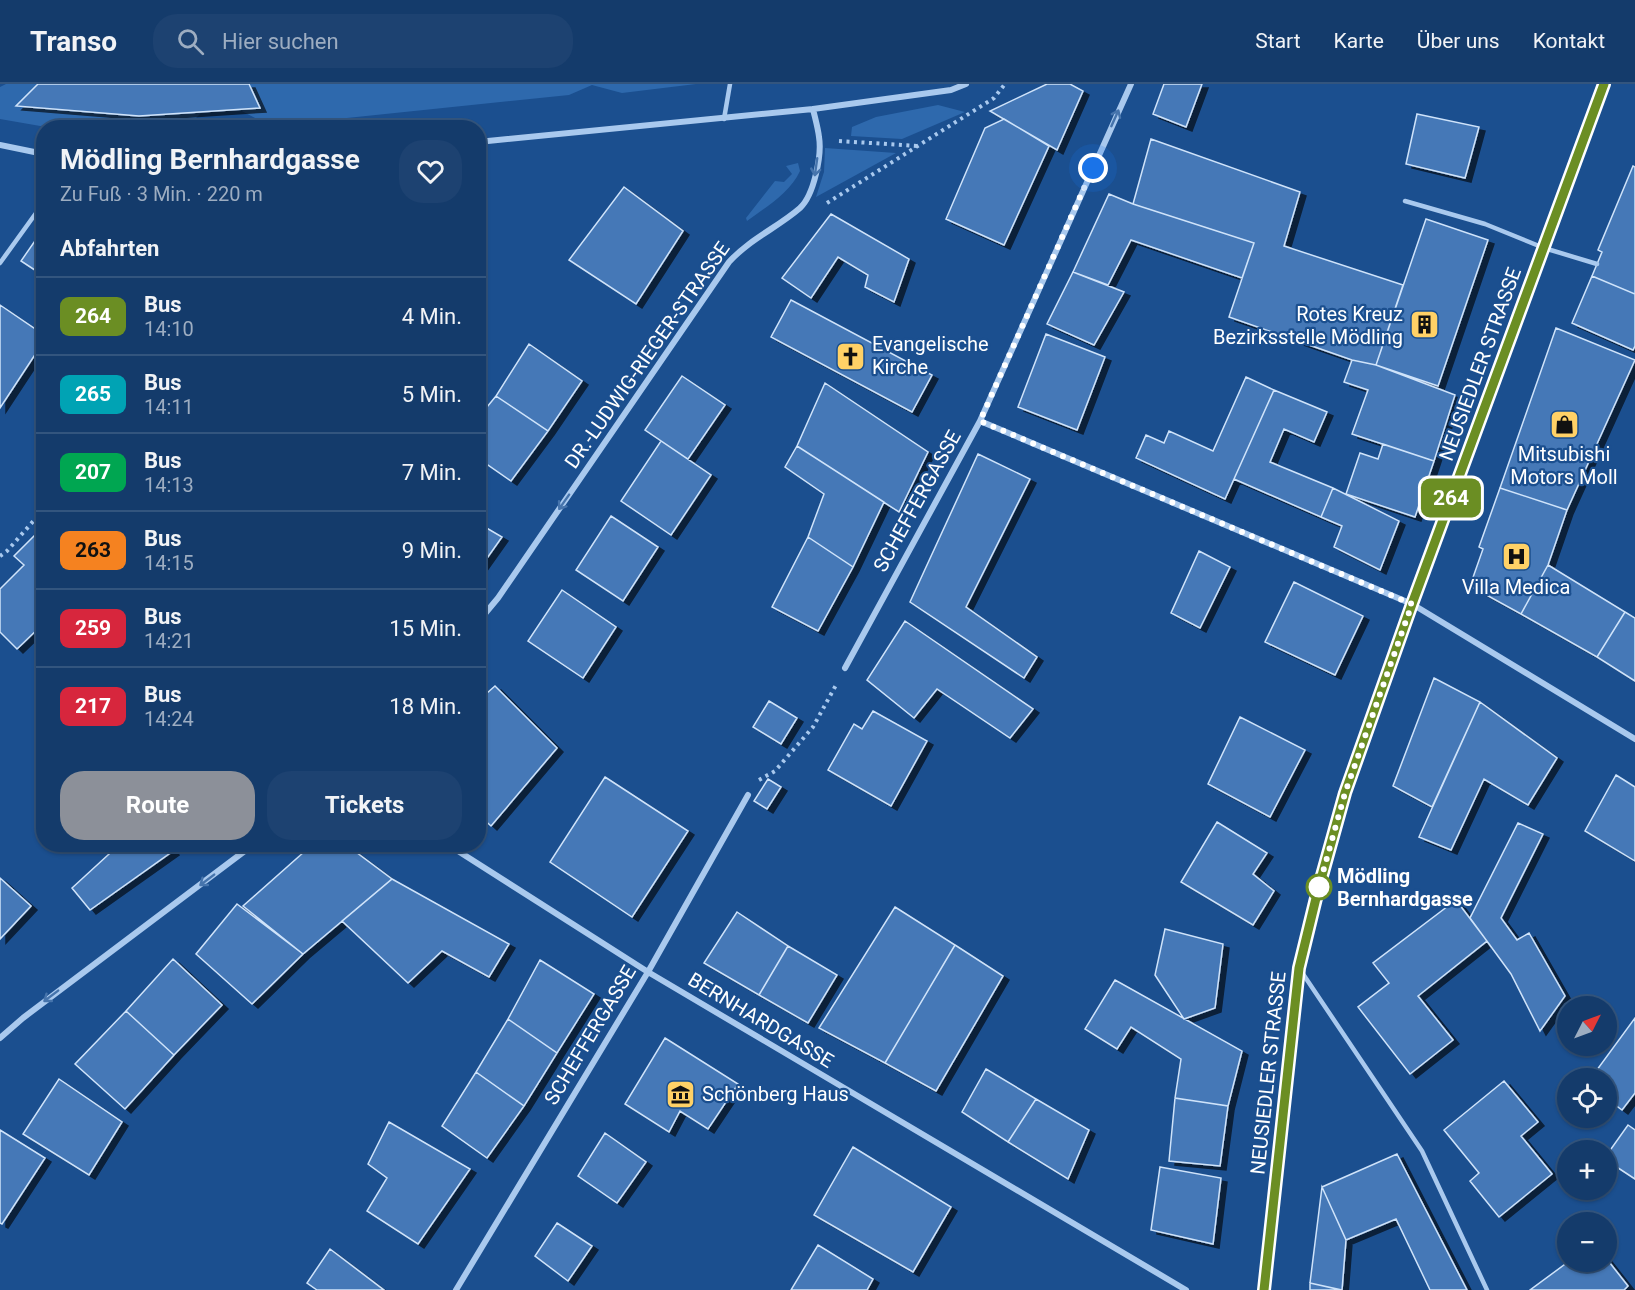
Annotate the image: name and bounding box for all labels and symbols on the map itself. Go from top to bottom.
one-way arrow [1110,110,1122,128]
your location [1078,153,1108,183]
one-way arrow [811,156,822,176]
street label: DR.-LUDWIG-RIEGER-STRASSE [559,237,735,473]
street label: NEUSIEDLER STRASSE [1434,264,1526,464]
place label: Rotes Kreuz Bezirksstelle Mödling [1213,302,1403,349]
building icon: Rotes Kreuz Bezirksstelle Mödling [1408,309,1440,341]
place label: Evangelische Kirche [872,332,989,379]
church icon: Evangelische Kirche [835,340,867,372]
shop icon: Mitsubishi Motors Moll [1548,408,1580,440]
street label: SCHEFFERGASSE [868,426,966,576]
place label: Mitsubishi Motors Moll [1510,442,1618,489]
line badge: 264 [1416,478,1486,518]
one-way arrow [558,493,570,510]
hospital icon: Villa Medica [1500,541,1532,573]
place label: Villa Medica [1462,575,1570,599]
place label: Mödling Bernhardgasse [1337,864,1473,911]
one-way arrow [200,873,216,886]
marker: Mödling Bernhardgasse [1306,874,1332,900]
street label: SCHEFFERGASSE [539,961,641,1109]
street label: BERNHARDGASSE [684,967,838,1073]
street label: NEUSIEDLER STRASSE [1245,970,1291,1176]
one-way arrow [44,990,60,1003]
north arrow [1557,996,1617,1056]
museum icon: Schönberg Haus [665,1078,697,1110]
place label: Schönberg Haus [702,1082,849,1106]

